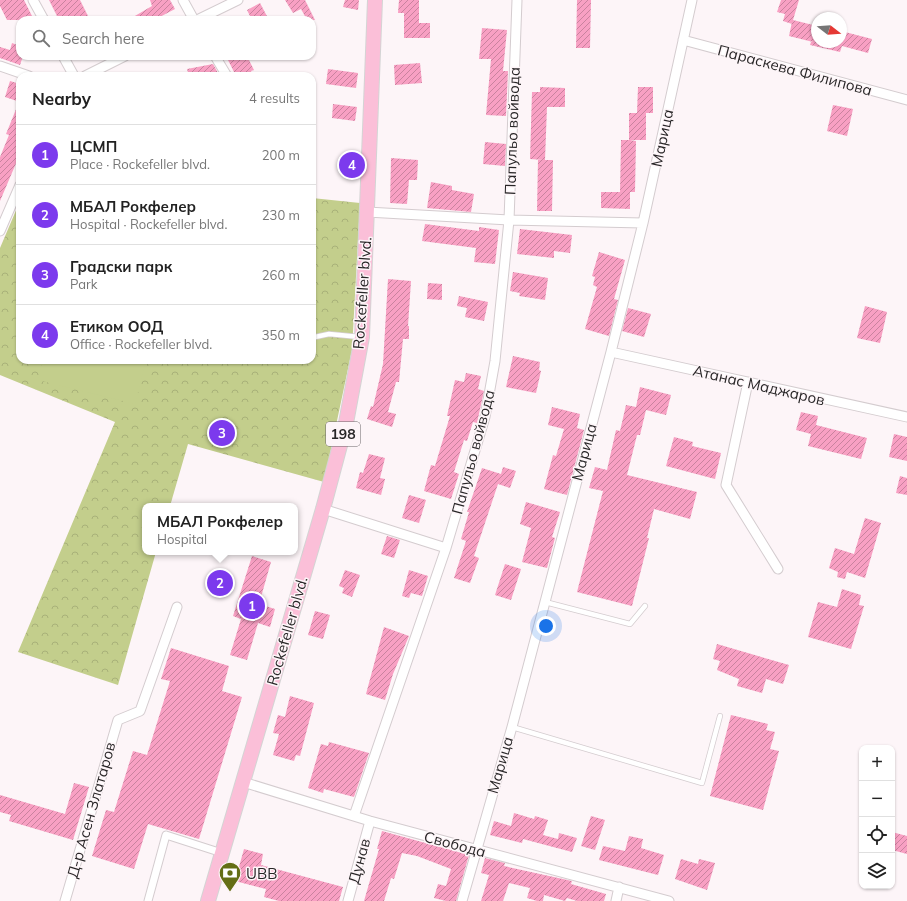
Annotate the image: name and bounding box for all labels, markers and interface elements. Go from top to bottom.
north arrow [811,12,847,48]
search box [16,16,316,60]
icon: search [30,27,52,49]
text: Search here [62,29,144,48]
street label: Параскева Филипова [716,40,874,100]
street label: Папульо войвода [500,67,524,195]
text: Nearby [32,88,91,109]
text: 4 results [249,90,300,106]
street label: Марица [647,107,677,169]
text: ЦСМП [70,137,117,156]
text: 1 [41,147,49,163]
text: 200 m [262,147,300,163]
pin: 4 [339,150,365,180]
text: Place · Rockefeller blvd. [70,156,210,172]
text: МБАЛ Рокфелер [70,197,196,216]
text: 2 [41,207,49,223]
text: 230 m [262,207,300,223]
text: Hospital · Rockefeller blvd. [70,216,227,232]
street label: Rockefeller blvd. [349,236,375,350]
text: Градски парк [70,257,172,276]
text: 3 [41,267,49,283]
text: 260 m [262,267,300,283]
text: Park [70,276,97,292]
text: Етиком ООД [70,317,163,336]
text: 4 [41,327,49,343]
text: 350 m [262,327,300,343]
text: Office · Rockefeller blvd. [70,336,212,352]
street label: Атанас Маджаров [691,361,827,409]
street label: Папульо войвода [447,388,499,516]
pin: 3 [209,418,235,448]
street label: Марица [567,421,601,483]
road number: 198 [326,422,360,446]
popup [142,503,298,555]
text: МБАЛ Рокфелер [157,512,283,531]
text: Hospital [157,531,207,547]
pin: 2 [207,568,233,598]
street label: Rockefeller blvd. [262,574,312,688]
pin: 1 [239,591,265,621]
your location [536,616,556,636]
street label: Марица [483,734,517,796]
street label: Д-р Асен Златаров [63,740,119,880]
map controls [859,745,895,889]
button: + [859,745,895,781]
button: − [859,781,895,817]
button: locate [859,817,895,853]
street label: Свобода [422,827,488,861]
street label: Дунав [344,836,374,886]
button: layers [859,853,895,889]
bank icon: UBB [217,860,243,893]
place label: UBB [246,864,277,883]

